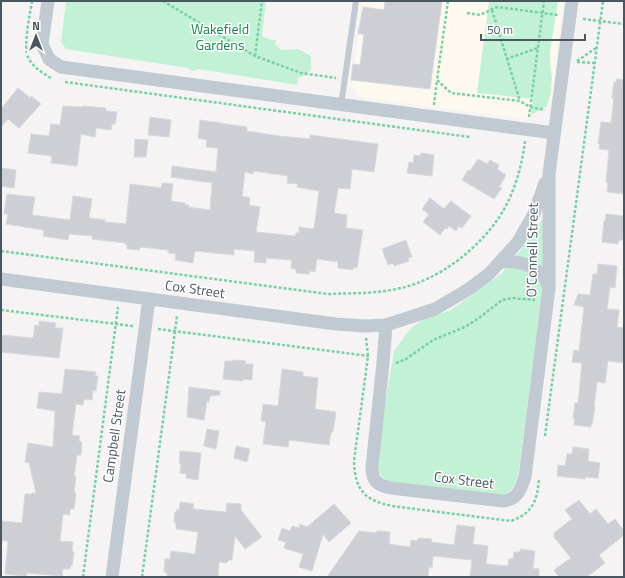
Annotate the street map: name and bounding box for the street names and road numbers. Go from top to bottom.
street label: O'Connell Street [520,202,543,298]
street label: Cox Street [164,274,226,303]
street label: Campbell Street [97,388,130,484]
street label: Cox Street [433,465,495,494]

